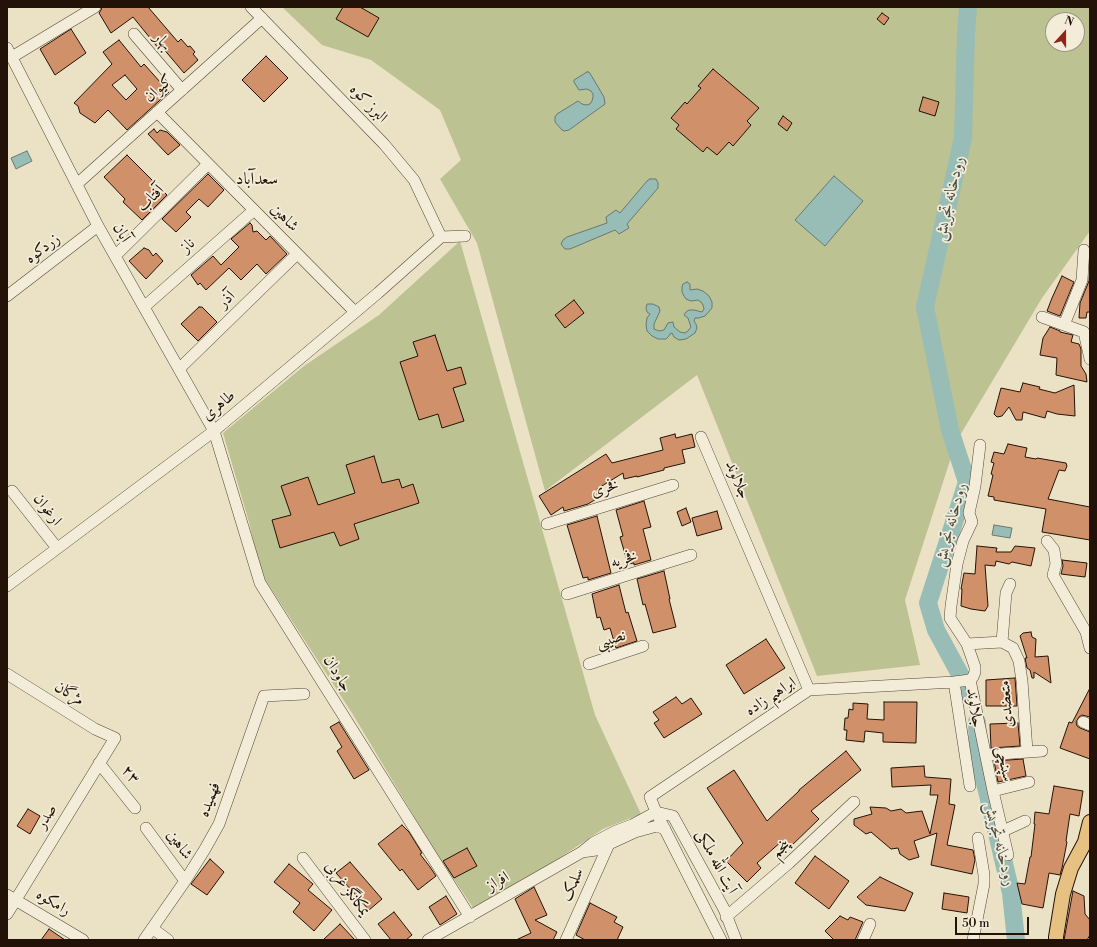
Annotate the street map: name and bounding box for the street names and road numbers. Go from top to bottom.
street label: بهار [149,29,175,55]
street label: کیوان [140,71,178,107]
street label: البرز کوه [345,81,391,127]
street label: آفتاب [133,181,169,217]
street label: شاهین [266,200,302,236]
street label: آبان [108,220,134,246]
street label: زردکوه [22,230,64,268]
street label: ناز [177,234,199,258]
street label: آذر [214,287,240,313]
street label: طاهری [198,387,240,425]
street label: جلالوند [720,458,754,502]
street label: فخری [589,476,621,502]
street label: ارغوان [28,490,66,530]
street label: فخریه [608,547,640,573]
street label: نصیبی [594,626,628,654]
street label: جاودان [318,652,356,696]
street label: ابراهیم زاده [742,673,800,721]
street label: مژگان [51,678,87,710]
street label: متعضدی [995,680,1019,728]
street label: جلالوند [961,687,987,729]
street label: سپنچی [991,744,1017,784]
street label: ۲۳ [117,762,143,788]
street label: فهمیده [195,780,225,820]
street label: صدر [32,801,62,833]
street label: شاهین [162,826,196,864]
street label: آیت الله ملکی [691,827,741,897]
street label: پنجم [767,835,795,863]
street label: یمکانگز غربی [320,858,374,920]
street label: سلمک [557,865,589,905]
street label: افراز [483,868,513,896]
street label: رامکوه [32,885,74,921]

